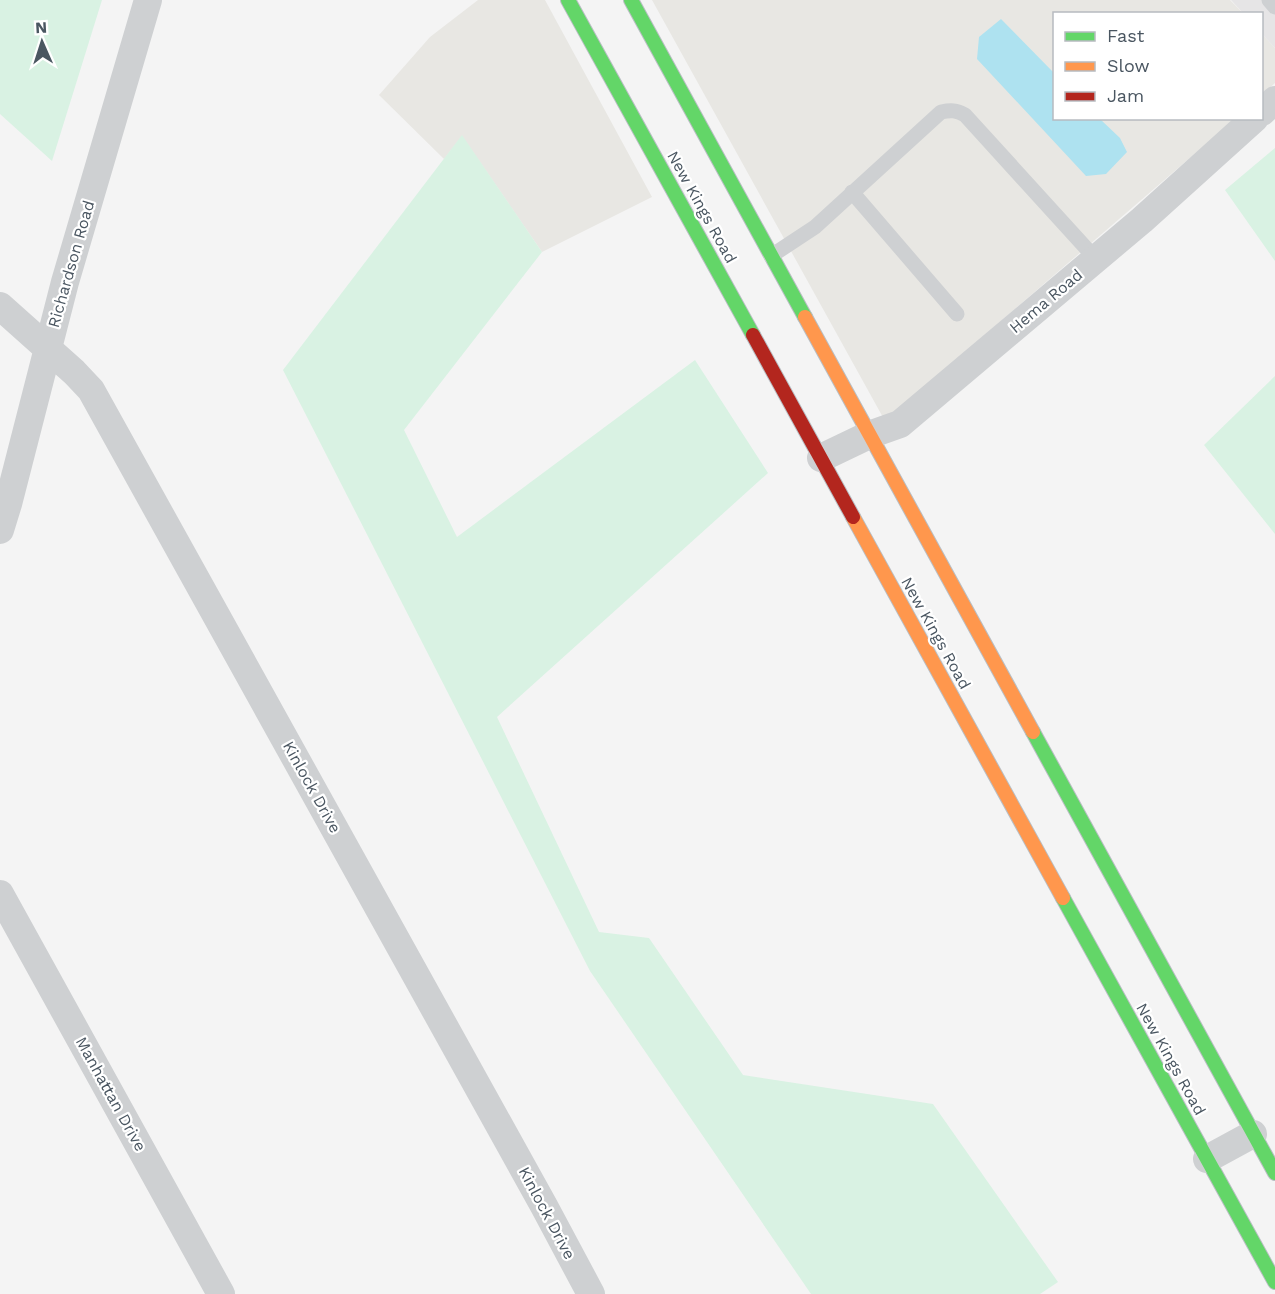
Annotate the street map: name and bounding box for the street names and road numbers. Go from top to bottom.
street label: New Kings Road [663,148,741,266]
street label: Richardson Road [44,198,98,330]
street label: Hema Road [1006,265,1086,337]
street label: New Kings Road [897,574,975,692]
street label: Kinlock Drive [279,738,345,836]
street label: New Kings Road [1132,1000,1210,1118]
street label: Manhattan Drive [72,1034,150,1154]
street label: Kinlock Drive [515,1163,579,1263]

